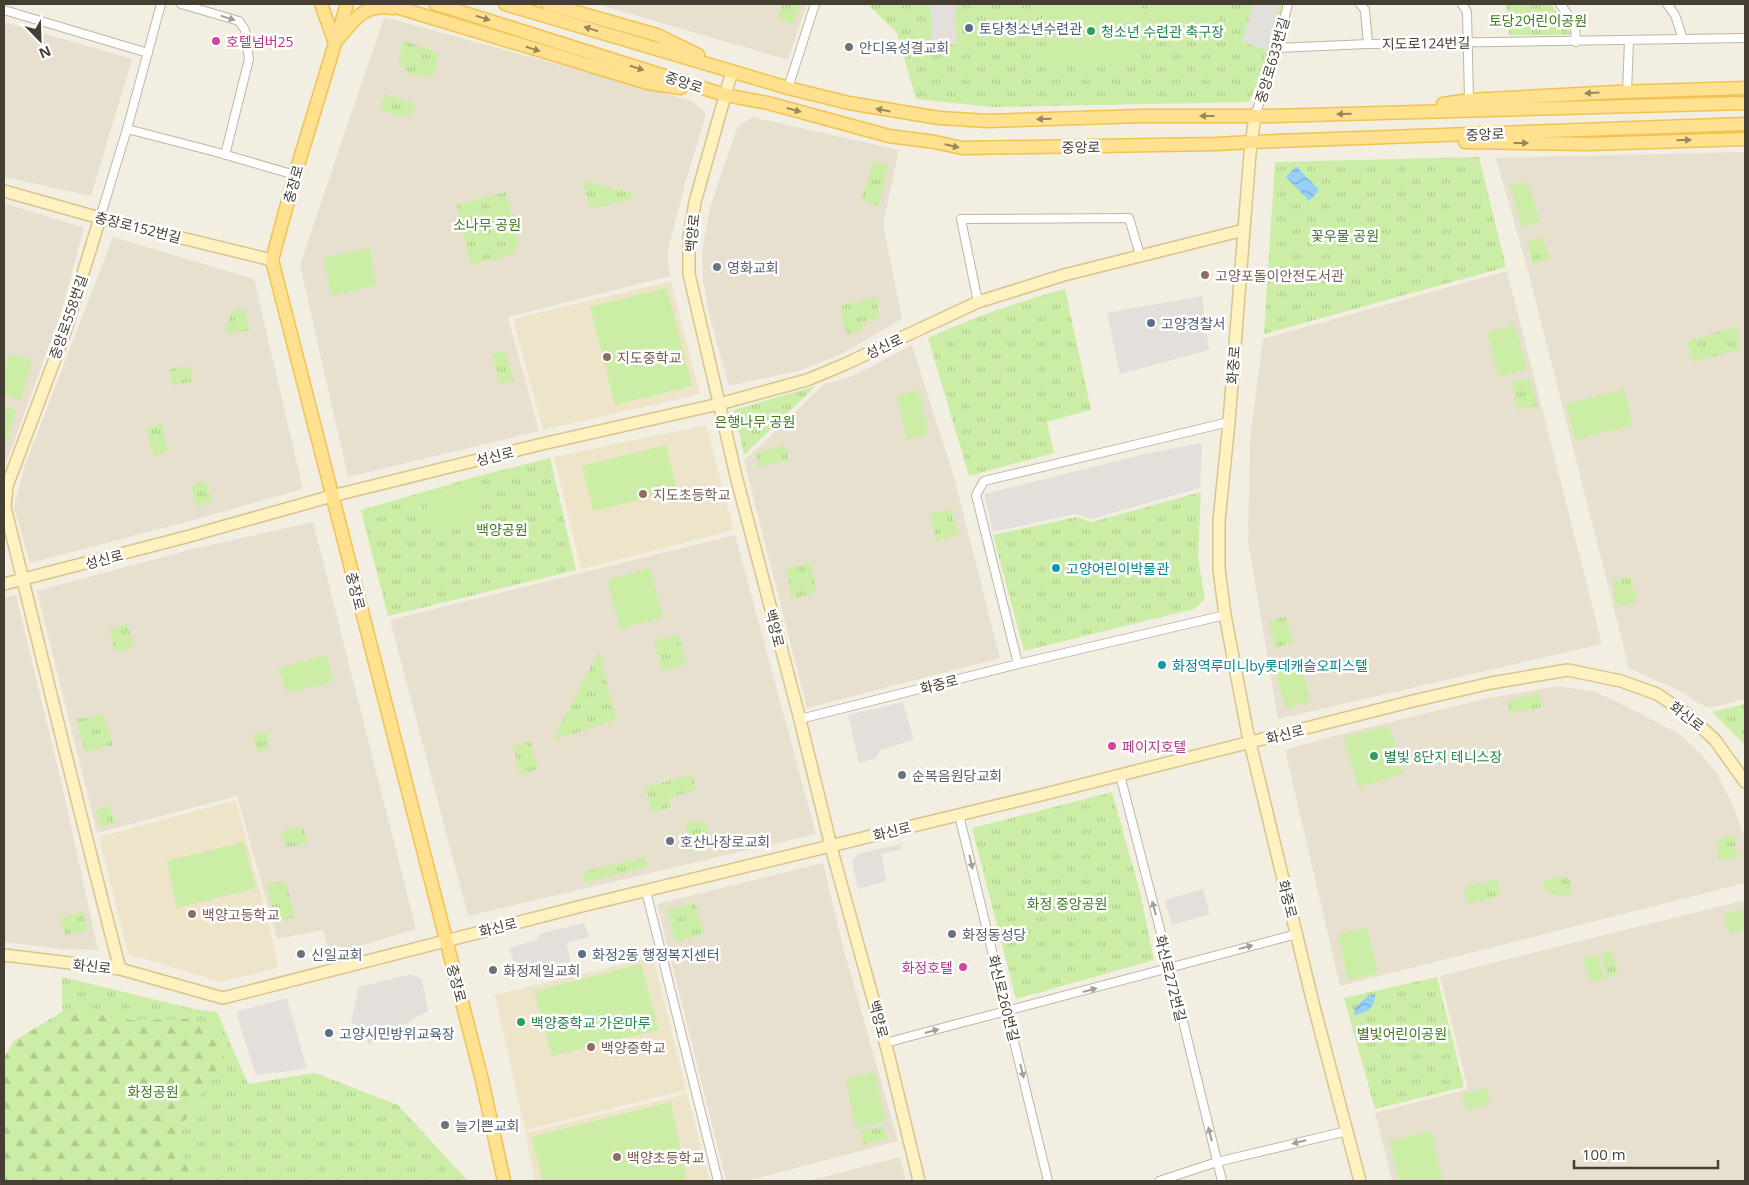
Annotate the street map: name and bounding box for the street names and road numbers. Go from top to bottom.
street label: 중앙로633번길 [1251,15,1293,105]
street label: 지도로124번길 [1382,33,1470,53]
street label: 중앙로 [663,67,705,97]
street label: 중앙로 [1465,124,1505,144]
street label: 중앙로 [1062,137,1101,157]
street label: 충장로 [279,163,307,205]
street label: 충장로152번길 [93,207,183,247]
street label: 백양로 [681,213,703,253]
street label: 중앙로558번길 [45,272,91,362]
street label: 성신로 [862,329,906,363]
street label: 화중로 [1222,345,1244,385]
street label: 성신로 [474,442,516,470]
street label: 성신로 [83,545,125,573]
street label: 충장로 [342,570,370,612]
street label: 백양로 [761,607,789,649]
street label: 화중로 [918,670,960,698]
street label: 화신로 [1666,697,1708,735]
street label: 화신로 [1264,720,1306,748]
street label: 화신로 [871,817,913,845]
street label: 화중로 [1274,878,1302,920]
street label: 화신로 [477,913,519,941]
street label: 화신로272번길 [1151,933,1191,1023]
street label: 화신로260번길 [984,953,1024,1043]
street label: 화신로 [72,955,112,977]
street label: 충장로 [443,962,471,1004]
street label: 백양로 [865,998,893,1040]

